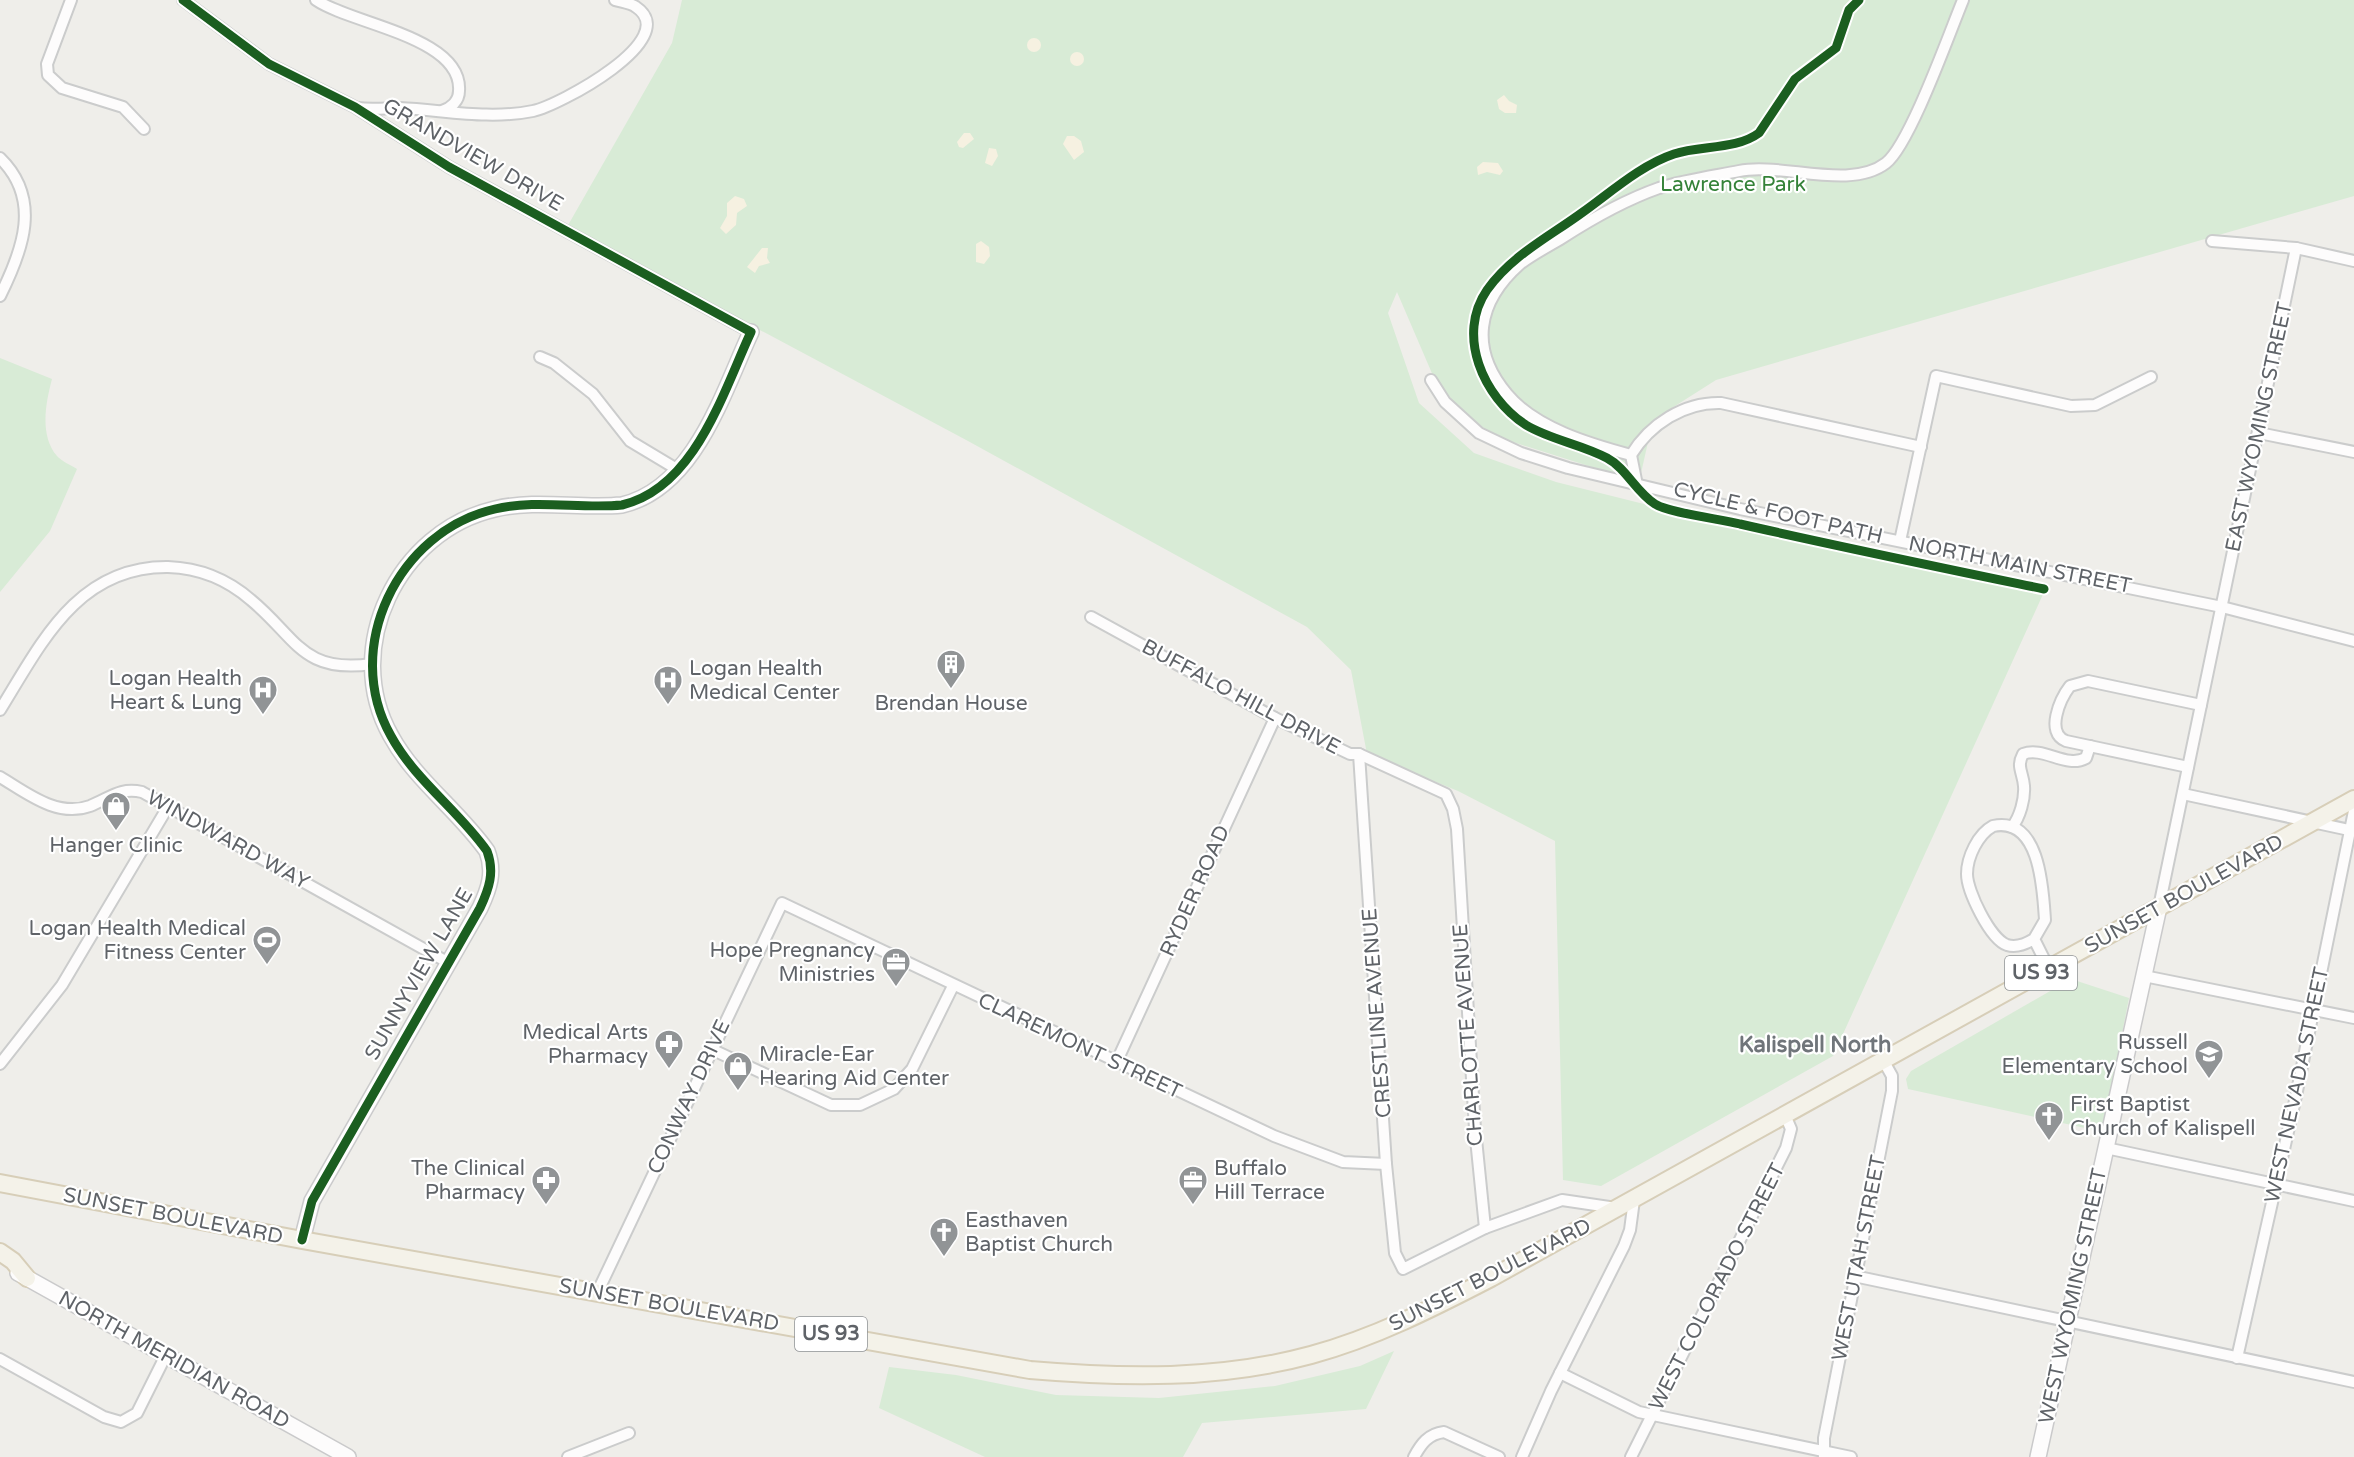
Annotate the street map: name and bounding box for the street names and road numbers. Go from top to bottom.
street label: GRANDVIEW DRIVE [378,93,568,217]
street label: EAST WYOMING STREET [2220,300,2298,554]
street label: CYCLE & FOOT PATH [1671,477,1885,549]
street label: NORTH MAIN STREET [1906,531,2134,599]
street label: BUFFALO HILL DRIVE [1137,634,1345,760]
street label: WINDWARD WAY [142,785,314,895]
street label: RYDER ROAD [1155,821,1235,961]
street label: SUNSET BOULEVARD [2080,829,2288,959]
street label: SUNNYVIEW LANE [360,884,478,1064]
street label: CRESTLINE AVENUE [1357,907,1397,1119]
street label: CHARLOTTE AVENUE [1448,923,1488,1147]
road number: US 93 [2005,956,2077,990]
street label: WEST NEVADA STREET [2260,964,2334,1205]
street label: CLAREMONT STREET [974,988,1186,1104]
street label: CONWAY DRIVE [642,1016,736,1178]
street label: WEST UTAH STREET [1827,1153,1891,1363]
street label: WEST COLORADO STREET [1644,1159,1790,1415]
street label: WEST WYOMING STREET [2034,1166,2112,1426]
street label: SUNSET BOULEVARD [61,1182,285,1250]
street label: SUNSET BOULEVARD [1385,1213,1595,1337]
street label: SUNSET BOULEVARD [557,1273,781,1337]
street label: NORTH MERIDIAN ROAD [54,1286,294,1434]
road number: US 93 [795,1317,867,1351]

